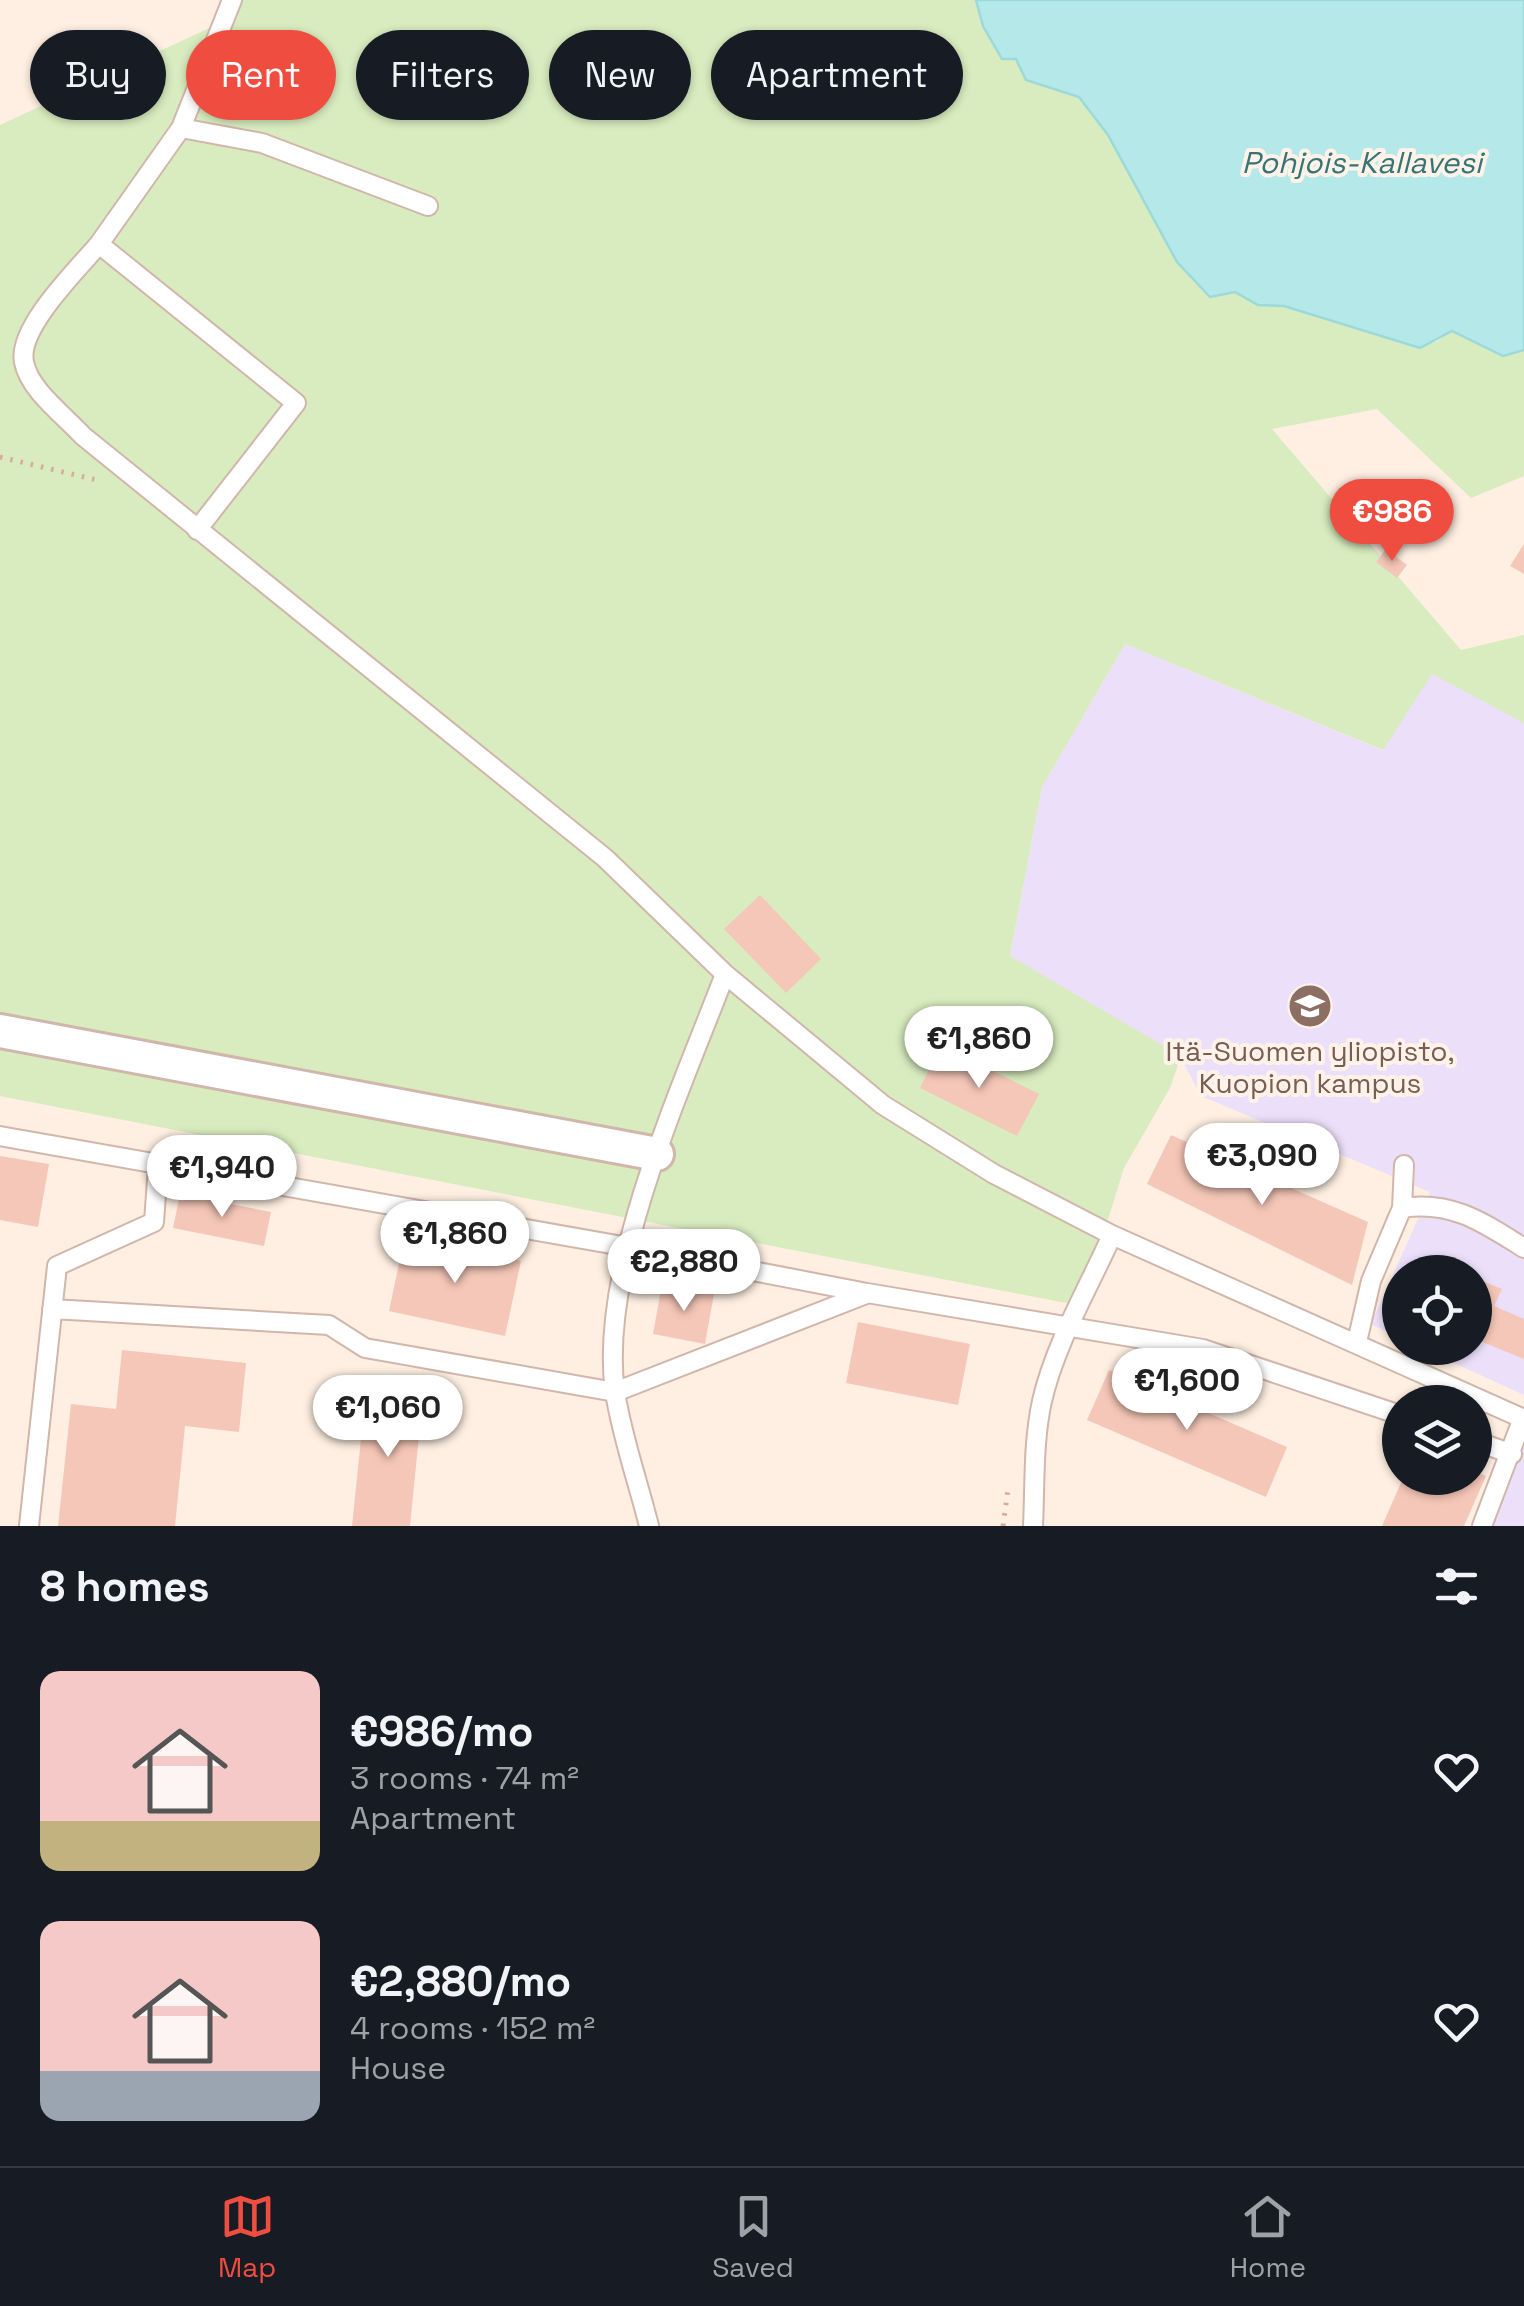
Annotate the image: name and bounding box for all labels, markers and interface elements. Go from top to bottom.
chip: Buy [30,30,166,120]
chip: Rent [186,30,336,120]
chip: Filters [356,30,529,120]
chip: New [549,30,691,120]
chip: Apartment [711,30,963,120]
water label: Pohjois-Kallavesi [1242,143,1486,182]
pin: €986 [1333,479,1451,564]
text: €986 [1352,491,1432,531]
school or university icon: Itä-Suomen yliopisto, Kuopion kampus [1287,983,1333,1029]
pin: €1,860 [898,1006,1060,1091]
text: €1,860 [926,1018,1032,1058]
place label: Itä-Suomen yliopisto, Kuopion kampus [1166,1033,1454,1101]
pin: €3,090 [1181,1123,1343,1208]
pin: €1,940 [141,1135,303,1220]
text: €3,090 [1206,1135,1318,1175]
text: €1,940 [169,1147,275,1187]
pin: €1,860 [374,1201,536,1286]
text: €1,860 [402,1213,508,1253]
pin: €2,880 [603,1229,765,1314]
text: €2,880 [629,1241,739,1281]
map controls [1382,1255,1492,1495]
button: locate [1382,1255,1492,1365]
pin: €1,600 [1106,1348,1268,1433]
text: €1,600 [1134,1360,1240,1400]
pin: €1,060 [307,1375,469,1460]
button: layers [1382,1385,1492,1495]
text: €1,060 [335,1387,441,1427]
icon: filters [1429,1559,1484,1614]
text: 8 homes [40,1560,210,1613]
text: €986/mo [350,1705,533,1758]
icon: home [120,1711,240,1831]
icon: heart [1429,1744,1484,1799]
text: 3 rooms · 74 m² [350,1758,579,1798]
text: Apartment [350,1798,516,1838]
text: €2,880/mo [350,1955,571,2008]
icon: home [120,1961,240,2081]
icon: heart [1429,1994,1484,2049]
text: 4 rooms · 152 m² [350,2008,595,2048]
text: House [350,2048,446,2088]
tab: Map [218,2189,276,2285]
tab: Saved [712,2189,794,2285]
tab: Home [1230,2189,1306,2285]

